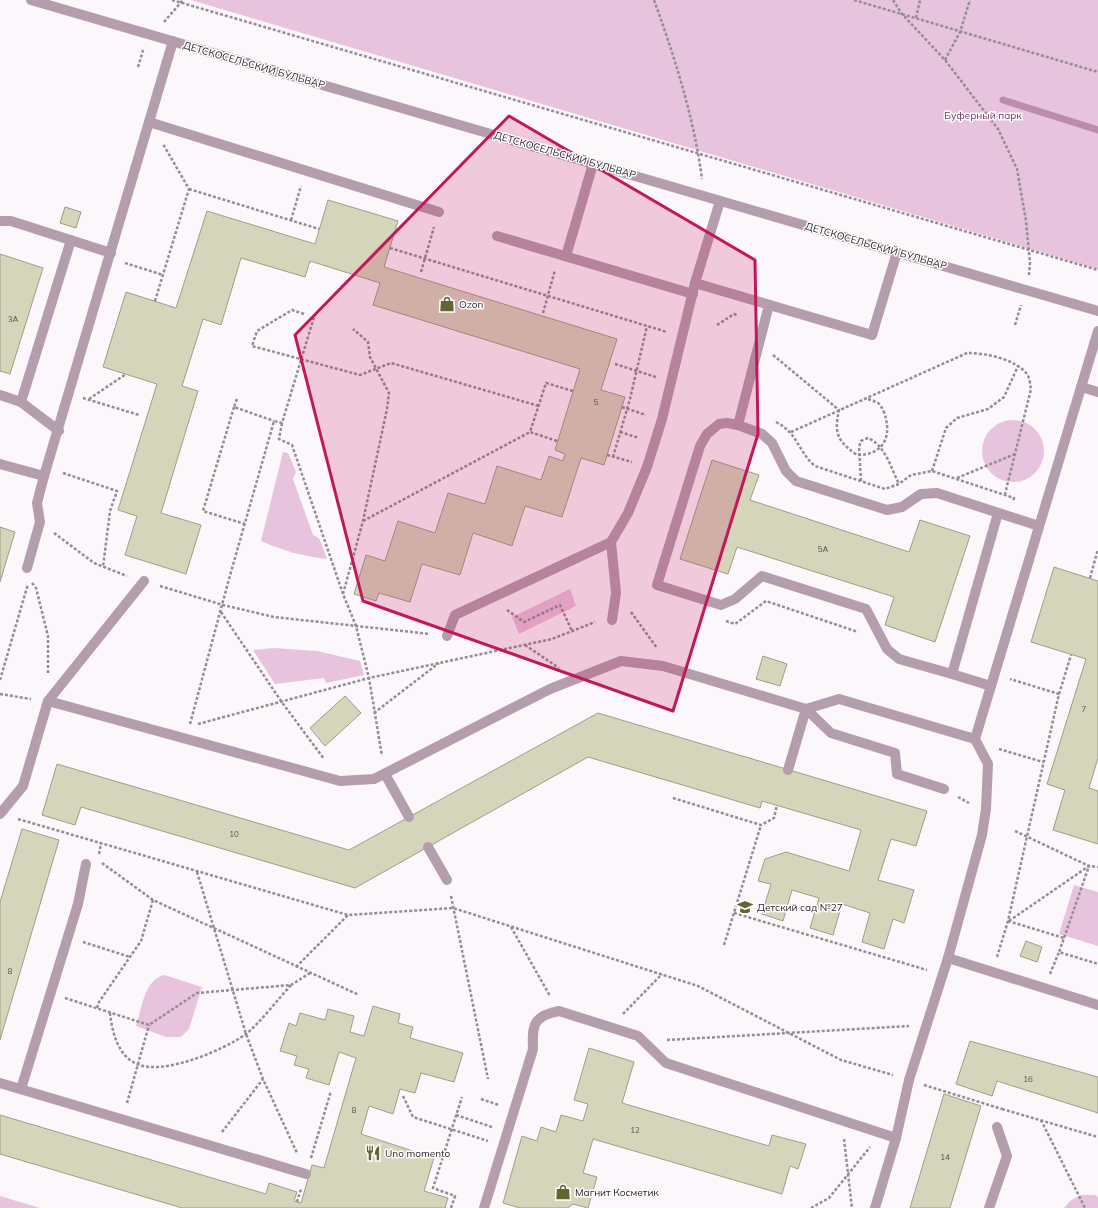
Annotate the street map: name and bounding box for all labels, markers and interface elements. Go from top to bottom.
street label: ДЕТСКОСЕЛЬСКИЙ БУЛЬВАР [182,39,327,92]
park label: Буферный парк [944,109,1022,122]
street label: ДЕТСКОСЕЛЬСКИЙ БУЛЬВАР [493,129,638,182]
street label: ДЕТСКОСЕЛЬСКИЙ БУЛЬВАР [804,220,949,273]
shop icon: Ozon [438,295,456,313]
place label: Ozon [459,298,484,311]
house number: 3А [8,314,18,324]
house number: 5 [594,397,599,407]
house number: 5А [818,544,828,554]
house number: 7 [1082,704,1087,714]
house number: 10 [229,829,239,839]
school or university icon: Детский сад №27 [736,898,754,916]
place label: Детский сад №27 [757,901,843,914]
house number: 8 [8,966,13,976]
house number: 16 [1023,1074,1033,1084]
house number: 8 [352,1105,357,1115]
house number: 12 [630,1125,640,1135]
restaurant icon: Uno momento [364,1144,382,1162]
place label: Uno momento [385,1147,450,1160]
house number: 14 [940,1152,950,1162]
shop icon: Магнит Косметик [554,1183,572,1201]
place label: Магнит Косметик [575,1186,659,1199]

